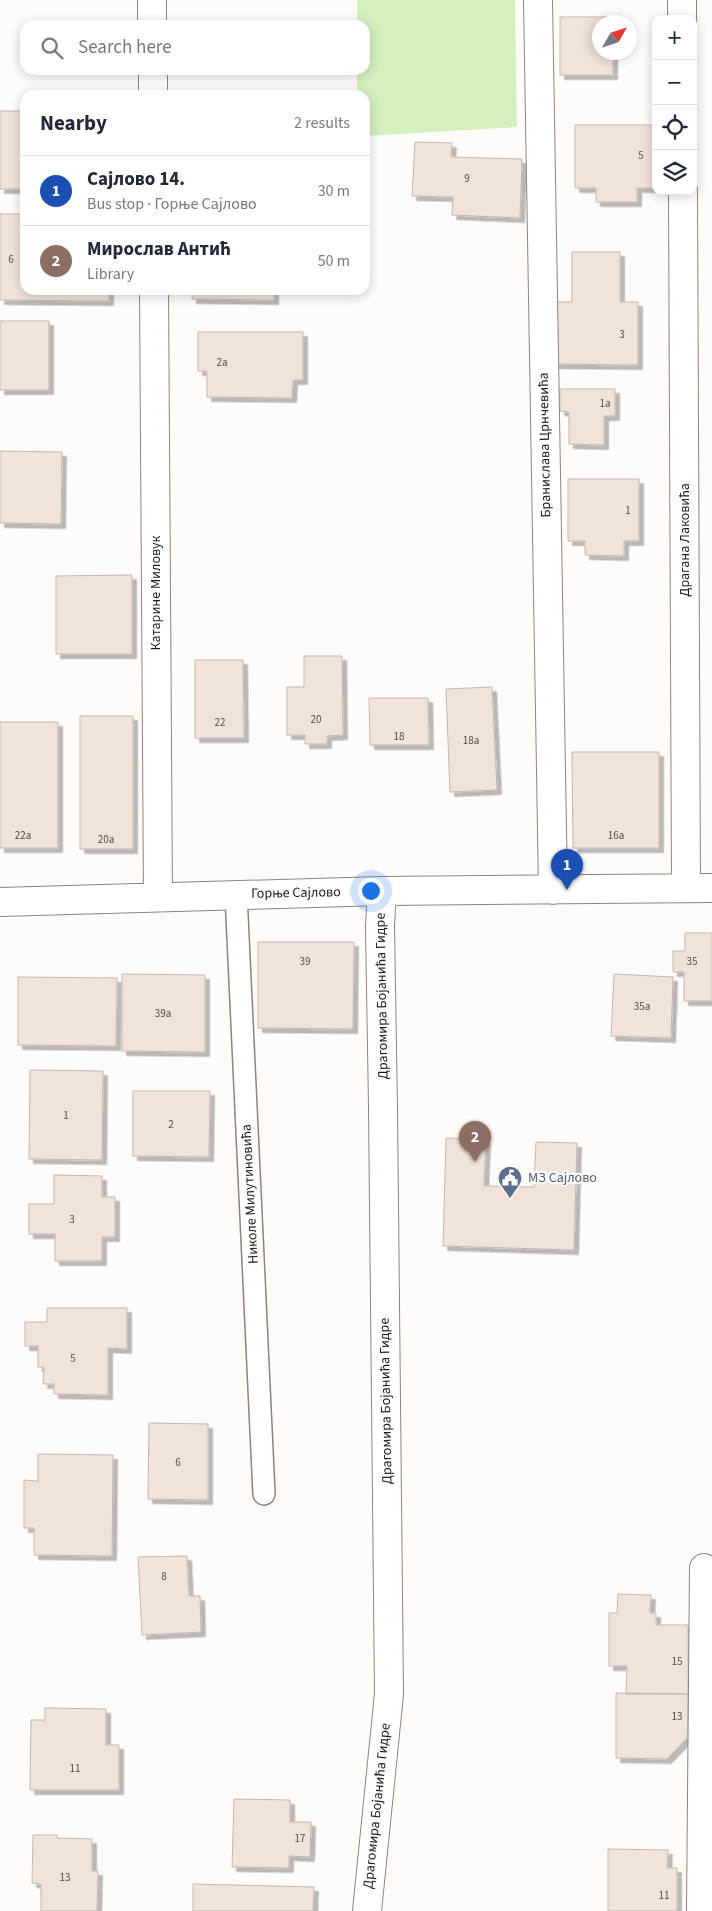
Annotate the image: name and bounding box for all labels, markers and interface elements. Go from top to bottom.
north arrow [592,15,637,60]
map controls [652,15,697,195]
button: + [652,15,697,60]
search box [20,20,370,75]
icon: search [38,34,66,62]
text: Search here [78,34,172,61]
button: − [652,60,697,105]
button: locate [652,105,697,150]
text: Nearby [40,108,107,138]
text: 2 results [294,112,350,134]
house number: 5 [638,148,644,163]
button: layers [652,150,697,195]
text: Сајлово 14. [87,166,185,193]
house number: 9 [464,171,470,186]
text: 1 [52,180,60,202]
text: 30 m [318,180,350,202]
text: Bus stop · Горње Сајлово [87,193,257,215]
text: Мирослав Антић [87,236,231,263]
text: 2 [52,250,60,272]
text: 50 m [318,250,350,272]
house number: 6 [8,252,14,267]
text: Library [87,263,134,285]
house number: 3 [619,327,625,342]
house number: 2a [216,355,228,370]
street label: Бранислава Црнчевића [534,372,556,518]
house number: 1a [599,396,611,411]
street label: Драгана Лаковића [675,483,695,597]
house number: 1 [625,503,631,518]
street label: Катарине Миловук [146,535,166,651]
house number: 20 [311,712,321,727]
house number: 22 [215,715,225,730]
house number: 18 [394,729,405,744]
house number: 18a [463,733,479,748]
house number: 22a [15,828,31,843]
house number: 16a [608,828,624,843]
house number: 20a [98,832,114,847]
pin: 1 [551,849,583,890]
your location [358,878,384,904]
street label: Горње Сајлово [251,882,341,904]
street label: Драгомира Бојанића Гидре [371,913,393,1079]
house number: 39 [300,954,310,969]
house number: 35 [687,954,697,969]
house number: 35a [634,999,650,1014]
house number: 39a [155,1006,171,1021]
house number: 1 [63,1108,69,1123]
house number: 2 [168,1117,174,1132]
pin: 2 [459,1121,491,1162]
street label: Николе Милутиновића [236,1124,264,1264]
public building icon: МЗ Сајлово [497,1165,523,1199]
place label: МЗ Сајлово [528,1168,597,1188]
house number: 3 [69,1212,75,1227]
street label: Драгомира Бојанића Гидре [375,1318,397,1484]
house number: 5 [70,1351,76,1366]
house number: 6 [175,1455,181,1470]
house number: 8 [161,1569,167,1584]
house number: 15 [672,1654,682,1669]
house number: 13 [672,1709,682,1724]
street label: Драгомира Бојанића Гидре [358,1722,396,1890]
house number: 11 [70,1761,80,1776]
house number: 17 [295,1831,305,1846]
house number: 13 [60,1870,70,1885]
house number: 11 [659,1888,669,1903]

